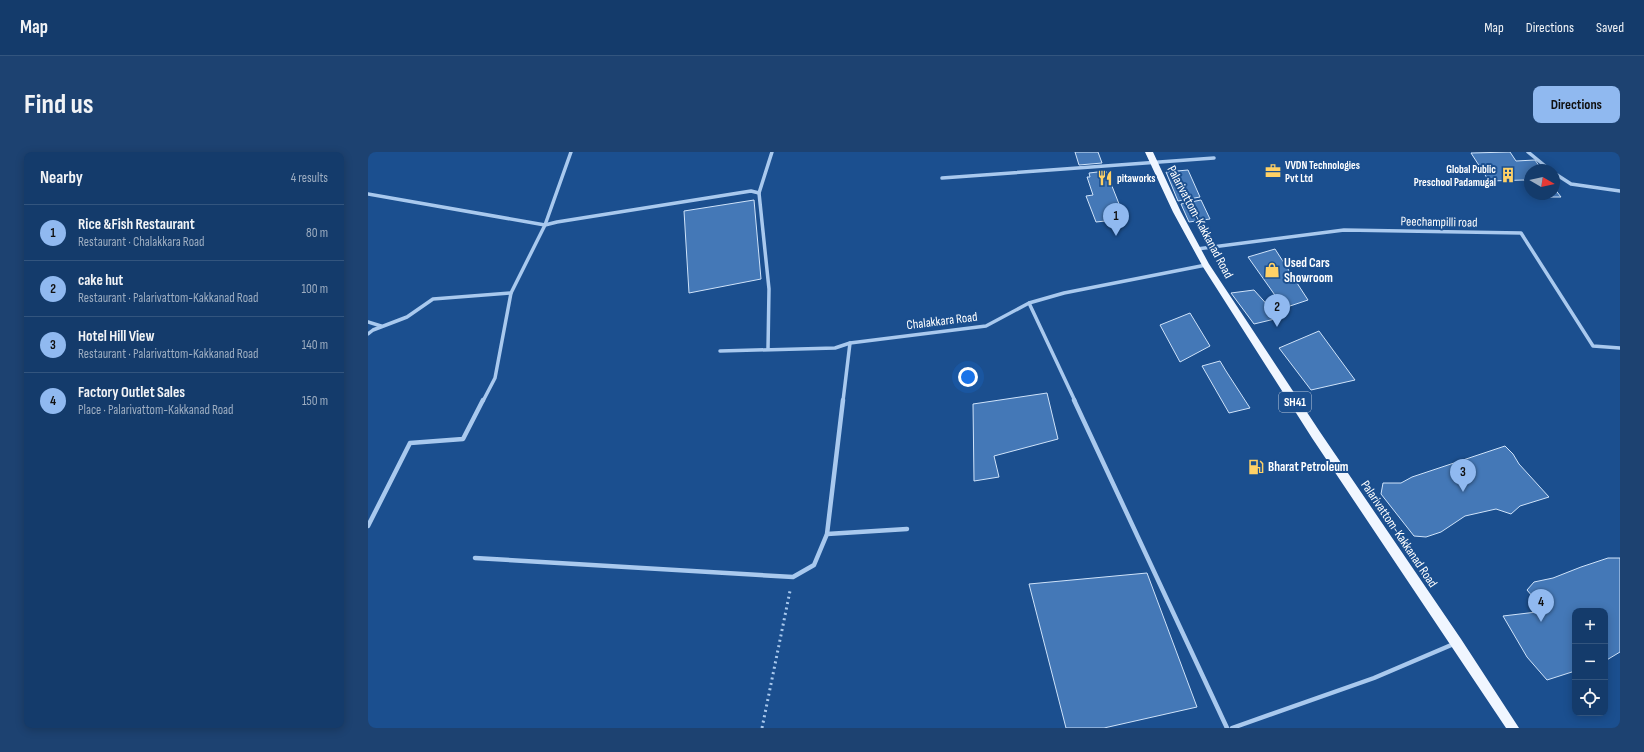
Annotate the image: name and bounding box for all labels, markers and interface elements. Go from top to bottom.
text: Map [20,16,48,39]
text: Map [1484,19,1504,36]
text: Directions [1526,19,1574,36]
text: Saved [1596,19,1624,36]
button: Directions [1533,86,1620,123]
text: Find us [24,88,93,121]
place label: VVDN Technologies Pvt Ltd [1285,159,1360,185]
office icon: VVDN Technologies Pvt Ltd [1264,162,1282,180]
street label: Palarivattom-Kakkanad Road [1163,163,1237,281]
place label: Global Public Preschool Padamugal [1414,163,1496,189]
north arrow [1524,164,1560,200]
building icon: Global Public Preschool Padamugal [1499,166,1517,184]
text: Nearby [40,168,83,188]
restaurant icon: pitaworks [1096,169,1114,187]
text: 4 results [291,170,328,186]
place label: pitaworks [1117,172,1156,185]
pin: 1 [1103,203,1129,236]
street label: Peechampilli road [1400,213,1478,231]
text: Rice &Fish Restaurant [78,215,195,234]
text: 1 [50,225,56,241]
text: 80 m [306,225,328,241]
text: Restaurant · Chalakkara Road [78,234,204,250]
place label: Used Cars Showroom [1284,255,1333,286]
shop icon: Used Cars Showroom [1263,261,1281,279]
text: cake hut [78,271,123,290]
text: 2 [50,281,56,297]
text: 100 m [301,281,328,297]
text: Restaurant · Palarivattom-Kakkanad Road [78,290,259,306]
pin: 2 [1264,294,1290,327]
street label: Chalakkara Road [906,309,978,333]
text: Hotel Hill View [78,327,154,346]
text: 3 [50,337,56,353]
text: 140 m [302,337,328,353]
text: Restaurant · Palarivattom-Kakkanad Road [78,346,259,362]
your location [958,367,978,387]
text: Factory Outlet Sales [78,383,185,402]
road number: SH41 [1279,392,1311,412]
text: 4 [50,393,56,409]
text: 150 m [302,393,328,409]
text: Place · Palarivattom-Kakkanad Road [78,402,234,418]
fuel station icon: Bharat Petroleum [1247,458,1265,476]
place label: Bharat Petroleum [1268,459,1349,475]
pin: 3 [1450,459,1476,492]
street label: Palarivattom-Kakkanad Road [1357,477,1441,591]
pin: 4 [1528,589,1554,622]
map controls [1572,608,1608,716]
button: + [1572,608,1608,644]
button: − [1572,644,1608,680]
button: locate [1572,680,1608,716]

